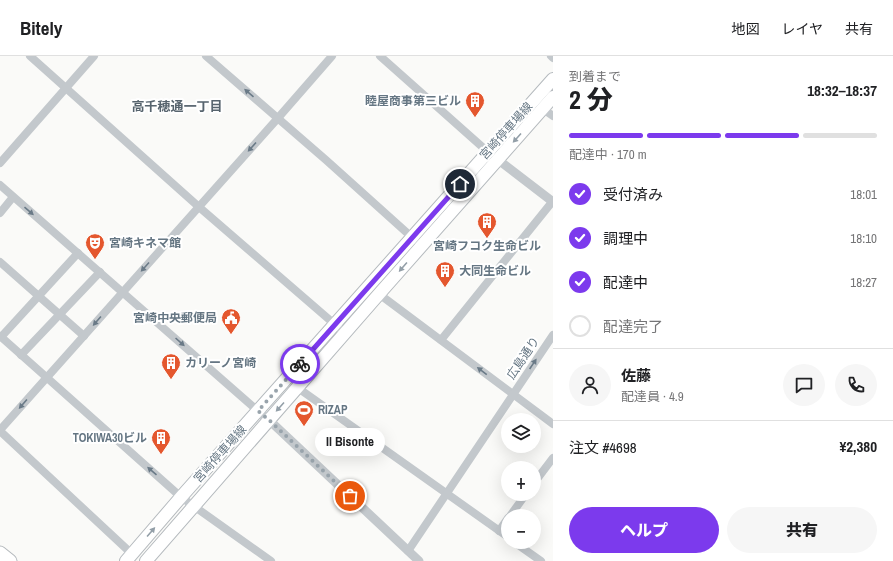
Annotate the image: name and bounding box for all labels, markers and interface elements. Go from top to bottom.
text: Bitely [20,15,62,41]
text: 地図 [731,20,759,38]
text: レイヤ [781,20,823,38]
text: 共有 [845,20,873,38]
text: 到着まで [569,68,621,85]
text: 18:32–18:37 [807,80,877,101]
text: 2 分 [569,82,613,117]
one-way arrow [244,88,254,98]
building icon: 睦屋商事第三ビル [464,90,486,118]
place label: 睦屋商事第三ビル [365,93,461,109]
district label: 高千穂通一丁目 [131,98,223,115]
street label: 宮崎停車場線 [476,99,536,163]
one-way arrow [512,133,522,143]
one-way arrow [248,142,257,153]
text: 配達中 · 170 m [569,146,647,163]
pin [443,167,477,201]
icon: home [449,173,471,195]
icon: check [569,183,591,205]
text: 受付済み [603,184,663,205]
text: 18:01 [850,186,877,203]
one-way arrow [24,206,35,215]
building icon: 宮崎フコク生命ビル [476,211,498,239]
icon: check [569,227,591,249]
text: 調理中 [603,228,648,249]
text: 18:10 [850,230,877,247]
theatre icon: 宮崎キネマ館 [84,232,106,260]
place label: 宮崎キネマ館 [109,235,181,251]
place label: 宮崎フコク生命ビル [433,238,541,254]
building icon: 大同生命ビル [434,260,456,288]
one-way arrow [140,262,150,272]
one-way arrow [398,262,408,272]
place label: 大同生命ビル [459,263,531,279]
icon: check [569,271,591,293]
text: 配達中 [603,272,648,293]
text: 18:27 [850,274,877,291]
public building icon: 宮崎中央郵便局 [220,307,242,335]
place label: 宮崎中央郵便局 [133,310,217,326]
one-way arrow [93,316,102,326]
text: 配達完了 [603,316,663,337]
street label: 広島通り [503,334,543,382]
one-way arrow [175,338,185,347]
courier [280,344,320,384]
building icon: カリーノ宮崎 [160,352,182,380]
icon: bike [289,353,311,375]
place label: カリーノ宮崎 [185,355,256,371]
one-way arrow [529,359,537,370]
button: person [569,364,611,406]
button: chat [783,364,825,406]
button: phone [835,364,877,406]
text: 佐藤 [621,365,651,386]
one-way arrow [476,367,487,375]
text: 配達員 · 4.9 [621,388,684,405]
one-way arrow [18,399,28,409]
sports icon: RIZAP [293,399,315,427]
one-way arrow [276,402,285,412]
place label: RIZAP [318,402,348,418]
map controls [501,413,541,549]
button: layers [501,413,541,453]
street label: 宮崎停車場線 [190,422,250,486]
building icon: TOKIWA30ビル [150,427,172,455]
callout: Il Bisonte [315,428,385,456]
place label: TOKIWA30ビル [73,430,147,446]
text: Il Bisonte [326,433,374,450]
text: ¥2,380 [839,436,877,457]
text: 注文 #4698 [569,437,637,458]
button: + [501,461,541,501]
one-way arrow [146,467,157,476]
pin [333,479,367,513]
icon: bag [339,485,361,507]
button: ヘルプ [569,507,719,553]
button: 共有 [727,507,877,553]
button: − [501,509,541,549]
one-way arrow [147,526,156,537]

